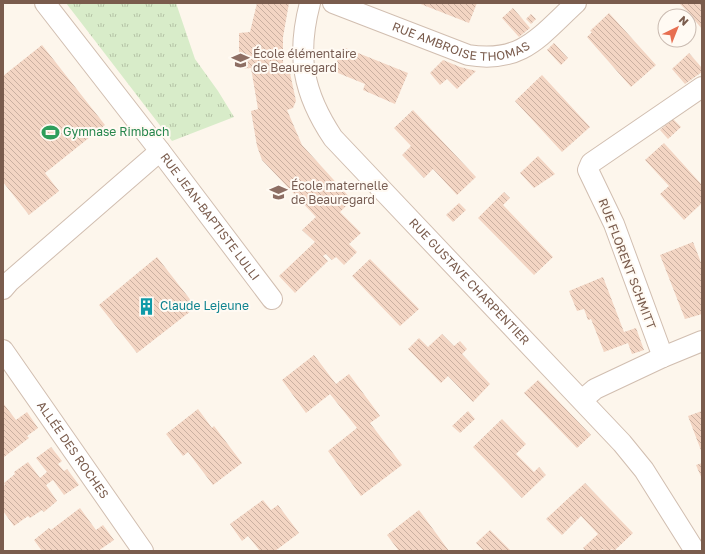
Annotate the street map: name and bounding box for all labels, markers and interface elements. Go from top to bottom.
north arrow [657,8,697,48]
text: N [677,13,692,28]
street label: RUE AMBROISE THOMAS [390,19,533,64]
place label: École élémentaire de Beauregard [253,46,356,75]
school or university icon: École élémentaire de Beauregard [230,51,250,71]
sports icon: Gymnase Rimbach [40,122,60,142]
place label: Gymnase Rimbach [63,124,169,139]
street label: RUE JEAN-BAPTISTE LULLI [157,150,263,283]
place label: École maternelle de Beauregard [291,178,388,207]
school or university icon: École maternelle de Beauregard [268,183,288,203]
street label: RUE FLORENT SCHMITT [596,196,660,332]
street label: RUE GUSTAVE CHARPENTIER [406,215,533,348]
building icon: Claude Lejeune [137,296,157,316]
place label: Claude Lejeune [160,298,249,313]
street label: ALLÉE DES ROCHES [34,398,112,502]

